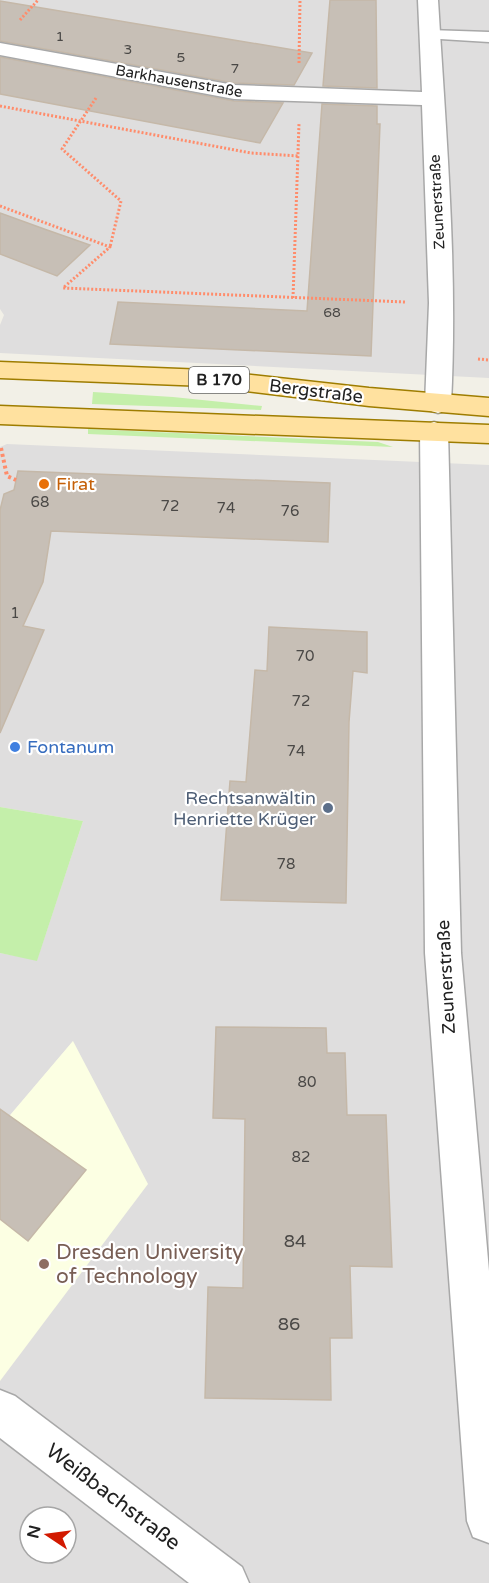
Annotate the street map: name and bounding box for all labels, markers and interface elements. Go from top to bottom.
house number: 1 [56,28,64,45]
house number: 3 [124,41,132,58]
house number: 5 [177,49,185,66]
house number: 7 [231,60,239,77]
street label: Barkhausenstraße [114,61,244,101]
street label: Zeunerstraße [426,154,448,250]
house number: 68 [323,304,341,321]
road number: B 170 [189,367,249,393]
street label: Bergstraße [268,374,364,408]
place label: Firat [56,473,95,495]
marker: Firat [37,477,51,491]
house number: 68 [31,493,49,511]
house number: 72 [161,497,179,515]
house number: 74 [217,499,235,517]
house number: 76 [281,502,299,520]
house number: 1 [10,604,20,622]
house number: 70 [296,647,314,665]
house number: 72 [292,692,310,710]
place label: Fontanum [27,736,114,758]
marker: Fontanum [8,740,22,754]
house number: 74 [287,742,305,760]
place label: Rechtsanwältin Henriette Krüger [173,787,316,830]
marker: Rechtsanwältin Henriette Krüger [321,801,335,815]
house number: 78 [277,855,295,873]
street label: Zeunerstraße [432,919,460,1035]
house number: 80 [298,1073,316,1091]
house number: 82 [292,1148,310,1166]
house number: 84 [284,1230,306,1252]
place label: Dresden University of Technology [56,1240,244,1289]
marker: Dresden University of Technology [37,1257,51,1271]
house number: 86 [278,1313,300,1335]
street label: Weißbachstraße [41,1438,185,1556]
north arrow [18,1505,78,1565]
text: N [23,1523,46,1540]

